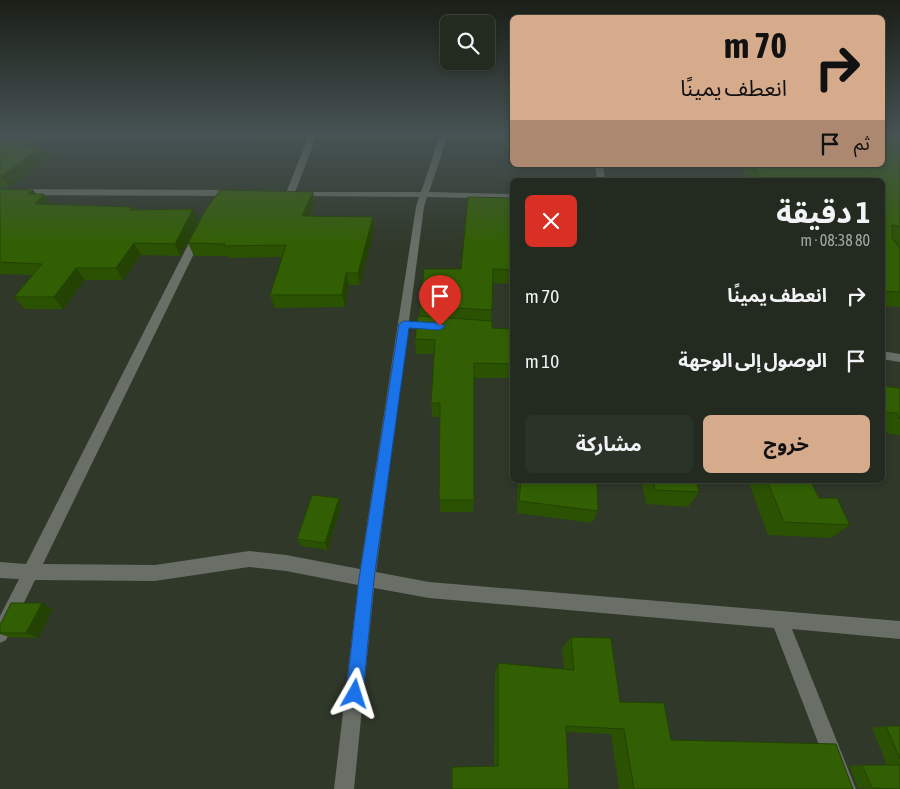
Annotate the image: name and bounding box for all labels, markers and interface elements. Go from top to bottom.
map controls [440,15,495,70]
button: search [440,15,495,70]
text: 70 m [724,25,787,65]
icon: right [805,35,870,100]
text: انعطف يمينًا [680,75,787,101]
icon: arrive [816,130,844,158]
text: ثم [854,132,870,154]
button: close [525,195,577,247]
text: 1 دقيقة [776,195,870,229]
text: 80 m · 08:38 [800,231,870,249]
pin [419,275,461,326]
icon: arrive [426,282,454,310]
icon: right [842,282,870,310]
text: انعطف يمينًا [727,284,827,306]
text: 70 m [525,285,559,307]
icon: arrive [842,347,870,375]
text: الوصول إلى الوجهة [678,349,827,371]
text: 10 m [525,350,559,372]
button: مشاركة [525,415,693,473]
button: خروج [703,415,870,473]
position arrow [328,667,380,719]

